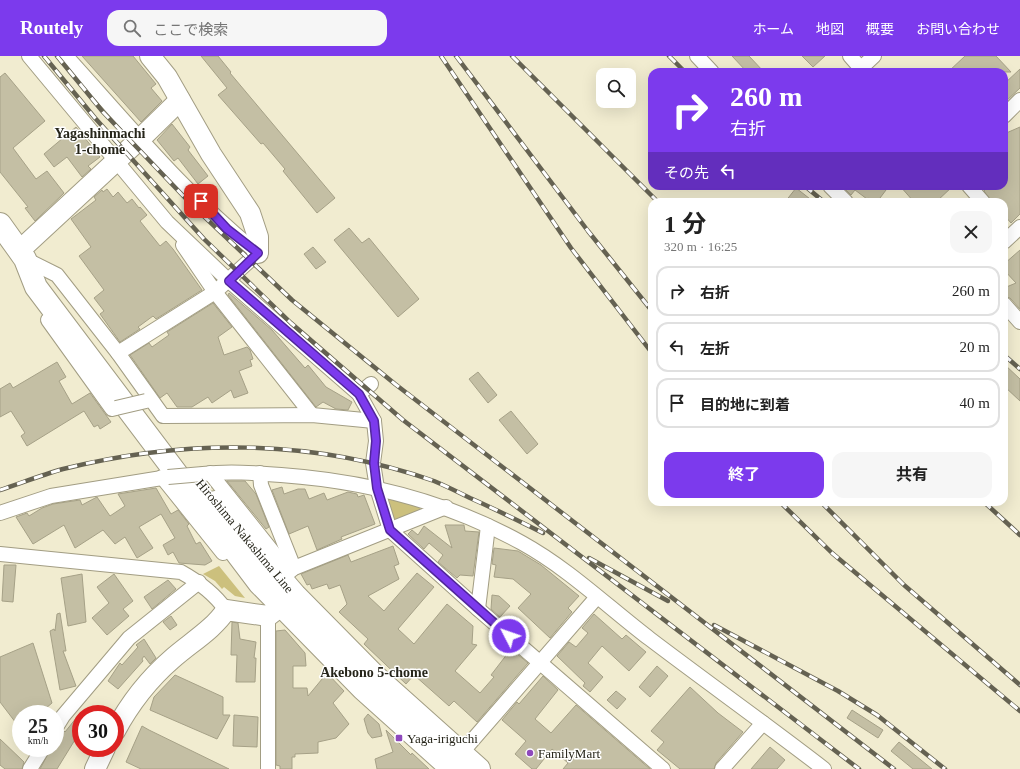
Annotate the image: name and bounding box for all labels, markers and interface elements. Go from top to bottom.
search box [107,10,387,46]
text: Routely [20,17,83,38]
icon: search [121,17,143,39]
text: ここで検索 [153,22,228,38]
text: ホーム [752,22,794,37]
text: 地図 [816,22,844,37]
text: 概要 [866,22,894,37]
text: お問い合わせ [916,22,1000,37]
map controls [596,68,636,108]
button: search [596,68,636,108]
text: 260 m [730,81,802,112]
icon: right [664,84,716,136]
text: 右折 [730,119,766,139]
district label: Yagashinmachi 1-chome [54,126,146,157]
icon: left [717,160,739,182]
text: その先 [664,165,709,181]
pin [184,184,218,218]
icon: arrive [190,190,212,212]
text: 1 分 [664,211,706,237]
button: close [950,211,992,253]
text: 320 m · 16:25 [664,239,737,254]
icon: right [666,280,688,302]
text: 260 m [952,283,990,299]
text: 右折 [700,285,730,301]
icon: left [666,336,688,358]
text: 20 m [960,339,990,355]
text: 左折 [700,341,730,357]
icon: arrive [666,392,688,414]
text: 40 m [960,395,990,411]
text: 目的地に到着 [700,397,790,413]
button: 終了 [664,452,824,498]
button: 共有 [832,452,992,498]
street label: Hiroshima Nakashima Line [193,476,297,596]
position arrow [488,615,530,657]
district label: Akebono 5-chome [320,665,428,680]
speed limit sign: 30 [72,705,124,757]
text: 25 [28,715,48,737]
place label: Yaga-iriguchi [407,731,478,746]
marker: Yaga-iriguchi [394,733,404,743]
text: km/h [28,735,48,746]
place label: FamilyMart [538,746,600,761]
marker: FamilyMart [525,748,535,758]

